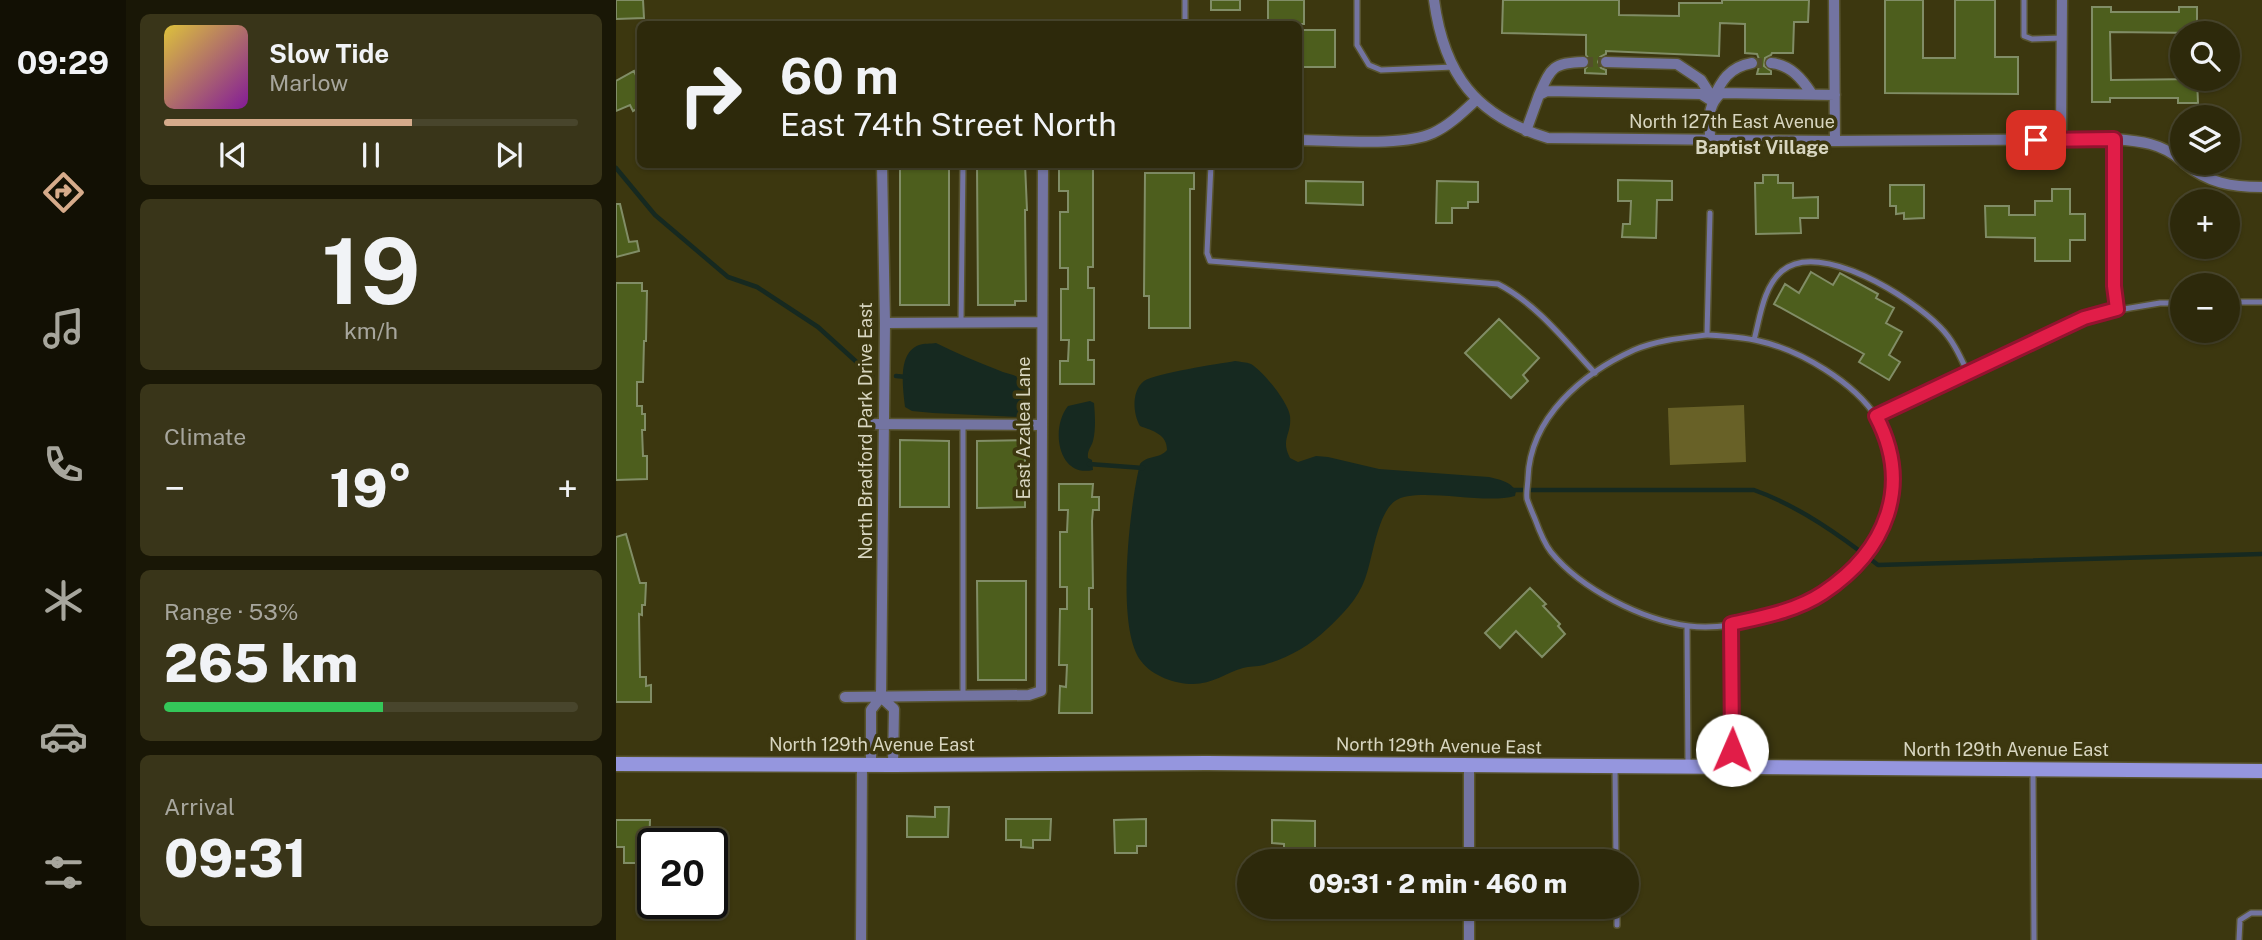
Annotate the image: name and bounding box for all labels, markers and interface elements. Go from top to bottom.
map controls [2170,21,2240,343]
button: search [2170,21,2240,91]
text: Slow Tide [269,38,389,69]
text: 09:29 [17,44,109,81]
text: 60 m [780,47,899,105]
icon: right [665,49,756,140]
text: Marlow [269,69,348,96]
button: layers [2170,105,2240,175]
text: East 74th Street North [780,106,1117,143]
pin [2006,110,2066,170]
street label: North 127th East Avenue [1629,111,1835,132]
icon: arrive [2017,121,2055,159]
icon: previous [214,136,252,174]
icon: pause [352,136,390,174]
icon: next [490,136,528,174]
district label: Baptist Village [1695,136,1829,158]
icon: directions [39,168,88,217]
button: + [2170,189,2240,259]
text: 19 [322,218,420,324]
button: − [2170,273,2240,343]
street label: North Bradford Park Drive East [855,302,876,560]
icon: music [39,304,88,353]
text: km/h [344,317,398,344]
street label: East Azalea Lane [1013,357,1034,499]
text: Climate [164,423,246,450]
icon: phone [39,440,88,489]
text: 19° [330,458,412,519]
text: − [164,466,185,511]
text: + [557,466,578,511]
icon: climate [39,576,88,625]
text: Range · 53% [164,598,298,625]
text: 265 km [164,633,358,694]
icon: car [39,712,88,761]
position arrow [1695,713,1769,787]
street label: North 129th Avenue East [1336,733,1542,758]
street label: North 129th Avenue East [769,734,975,755]
street label: North 129th Avenue East [1903,739,2109,760]
text: Arrival [164,793,235,820]
text: 09:31 [164,828,307,889]
speed limit sign: 20 [637,828,728,919]
icon: filters [39,848,88,897]
text: 09:31 · 2 min · 460 m [1309,868,1567,899]

